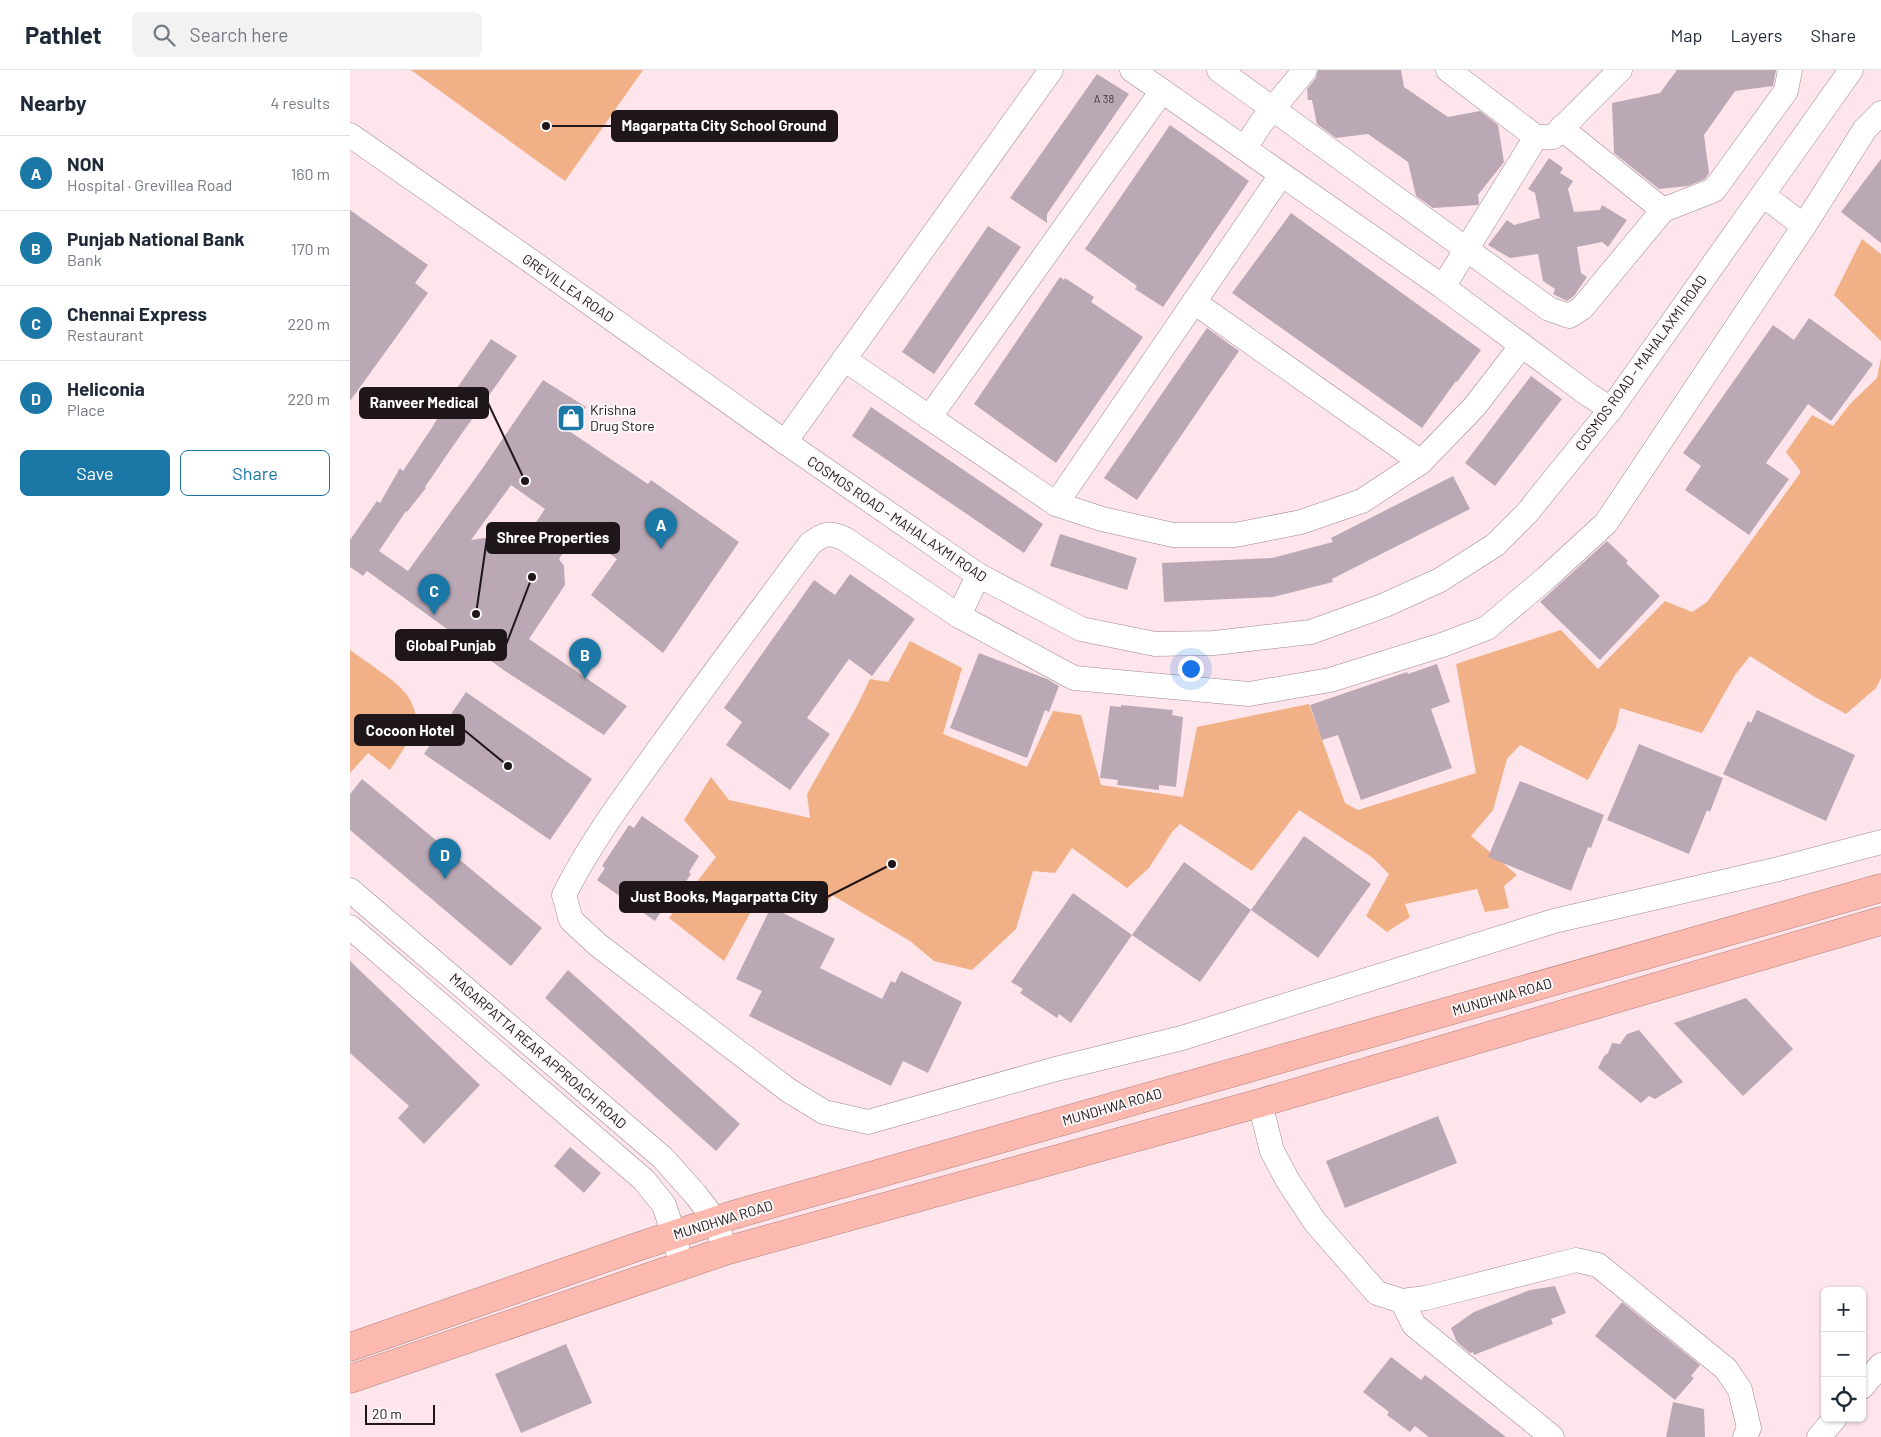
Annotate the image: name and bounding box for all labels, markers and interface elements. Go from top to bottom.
search box [132,12,482,57]
text: Pathlet [25,20,102,49]
icon: search [150,21,178,49]
text: Search here [190,23,288,46]
text: Map [1670,24,1702,46]
text: Layers [1730,24,1783,46]
text: Share [1811,24,1856,46]
text: Nearby [20,90,86,115]
house number: A 38 [1094,92,1114,105]
text: 4 results [270,93,330,112]
callout: Magarpatta City School Ground [612,111,837,141]
text: Magarpatta City School Ground [622,116,826,134]
text: NON [67,152,104,175]
text: A [31,164,41,183]
text: 160 m [291,164,330,183]
text: Hospital · Grevillea Road [67,175,232,194]
text: Punjab National Bank [67,227,245,250]
text: B [31,239,41,258]
text: 170 m [291,239,330,258]
text: Bank [67,250,102,269]
street label: GREVILLEA ROAD [519,250,617,325]
street label: COSMOS ROAD - MAHALAXMI ROAD [1571,272,1710,454]
text: Chennai Express [67,302,207,325]
text: C [31,314,41,333]
text: 220 m [287,314,330,333]
text: Restaurant [67,325,144,344]
text: Heliconia [67,377,145,400]
callout: Ranveer Medical [360,388,488,418]
text: D [31,389,41,408]
text: 220 m [287,389,330,408]
text: Ranveer Medical [370,393,478,411]
text: Place [67,400,105,419]
place label: Krishna Drug Store [590,401,655,434]
shop icon: Krishna Drug Store [556,403,586,433]
button: Save [20,450,170,496]
button: Share [180,450,330,496]
street label: COSMOS ROAD - MAHALAXMI ROAD [804,452,990,585]
pin: A [645,508,677,549]
callout: Shree Properties [487,523,619,553]
text: Shree Properties [497,528,610,546]
pin: C [418,574,450,615]
callout: Global Punjab [396,630,506,660]
text: Global Punjab [406,636,496,654]
pin: B [569,638,601,679]
your location [1178,656,1204,682]
callout: Cocoon Hotel [355,715,464,745]
text: Cocoon Hotel [366,721,454,739]
pin: D [429,838,461,879]
callout: Just Books, Magarpatta City [620,882,827,912]
text: Just Books, Magarpatta City [631,887,818,905]
street label: MAGARPATTA REAR APPROACH ROAD [447,969,630,1132]
street label: MUNDHWA ROAD [1450,974,1554,1019]
street label: MUNDHWA ROAD [1060,1084,1164,1129]
street label: MUNDHWA ROAD [671,1196,775,1243]
map controls [1821,1287,1866,1422]
button: + [1821,1287,1866,1332]
button: − [1821,1332,1866,1377]
button: locate [1821,1377,1866,1422]
scale bar [365,1402,435,1425]
text: 20 m [372,1405,402,1422]

